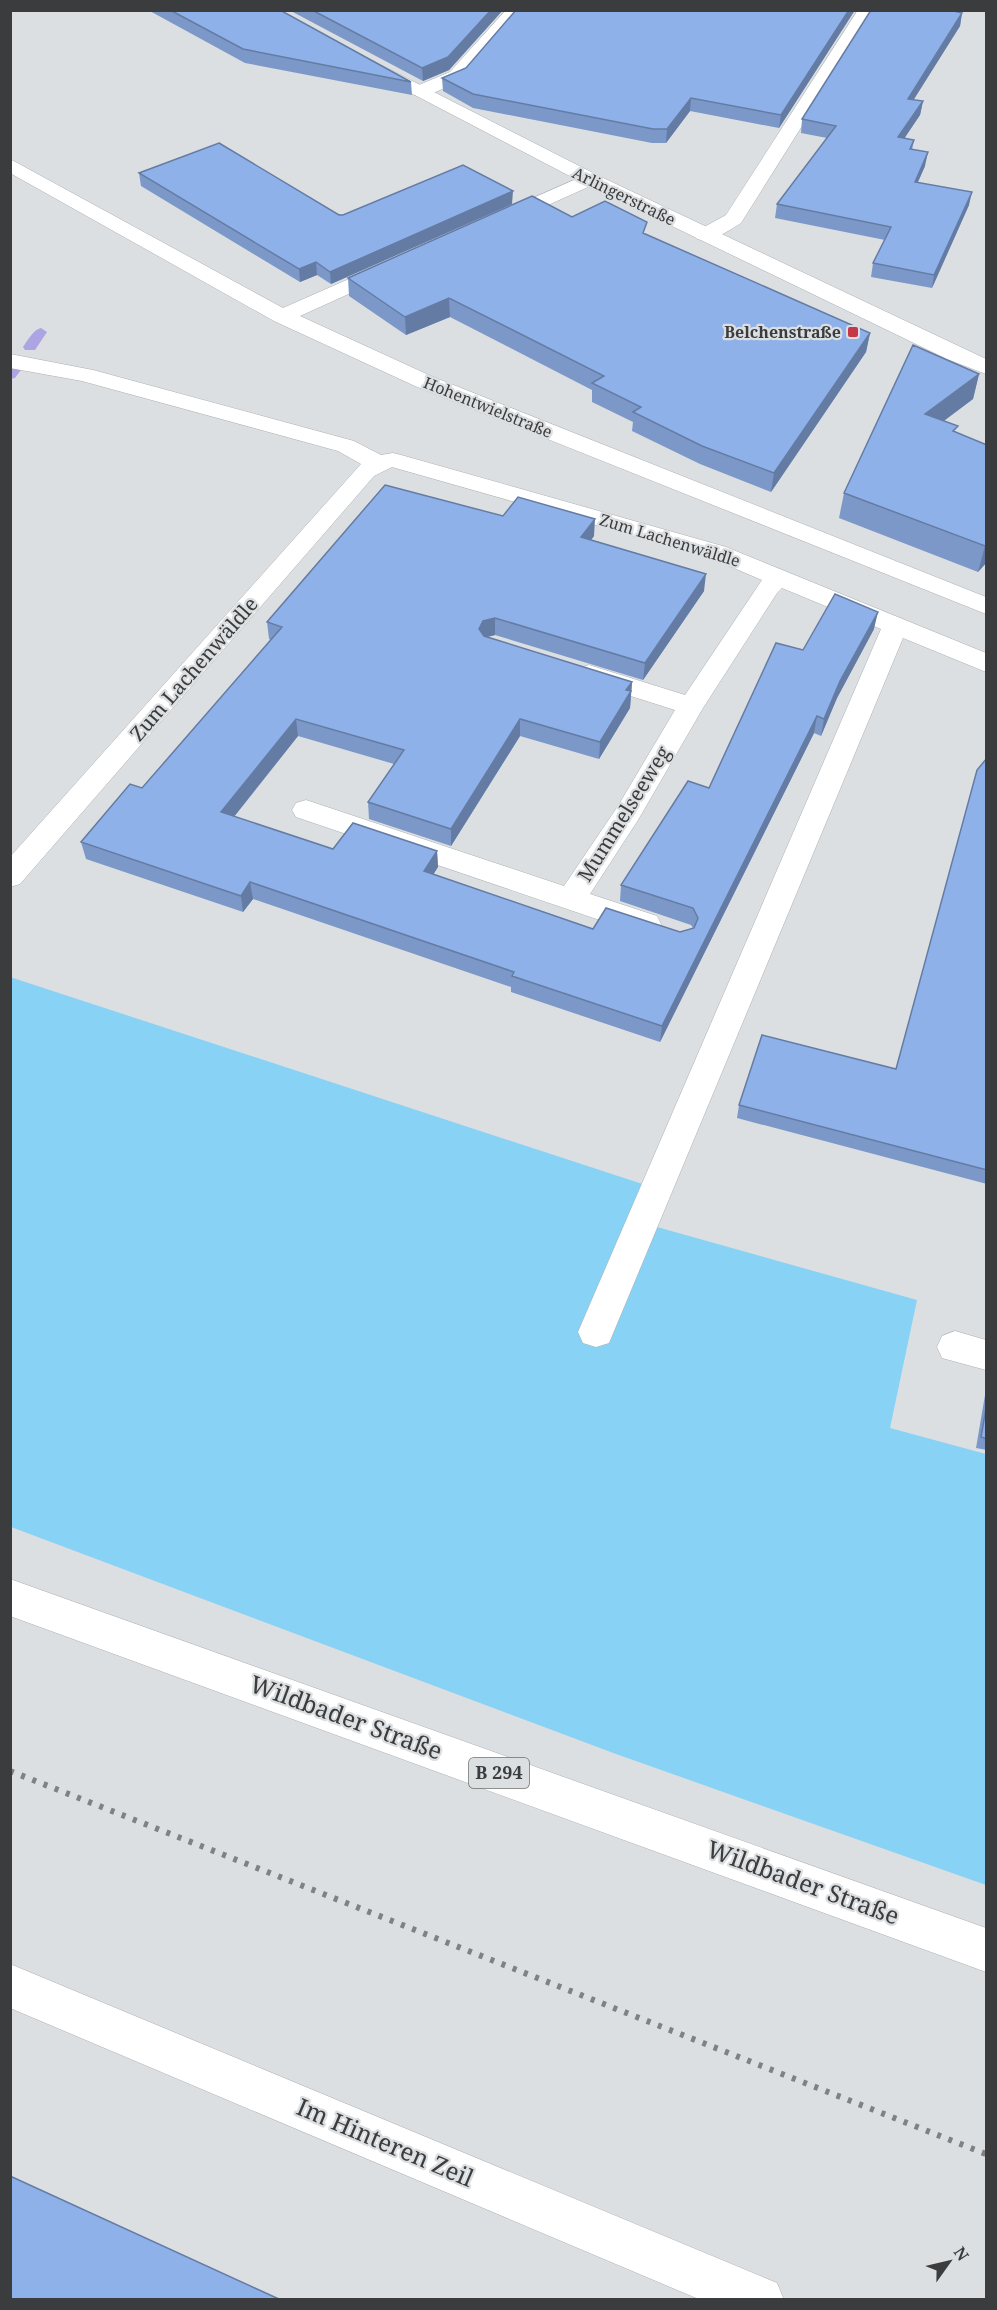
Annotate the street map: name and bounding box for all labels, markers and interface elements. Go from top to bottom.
street label: Arlingerstraße [569,162,679,230]
place label: Belchenstraße [724,321,841,343]
marker: Belchenstraße [846,325,860,339]
street label: Hohentwielstraße [420,371,556,443]
street label: Zum Lachenwäldle [597,508,743,572]
street label: Zum Lachenwäldle [124,591,264,746]
street label: Mummelseeweg [571,741,676,887]
street label: Wildbader Straße [246,1666,447,1767]
road number: B 294 [469,1758,529,1788]
street label: Wildbader Straße [703,1831,904,1932]
street label: Im Hinteren Zeil [292,2089,480,2194]
north arrow [919,2232,979,2292]
text: N [949,2242,974,2265]

